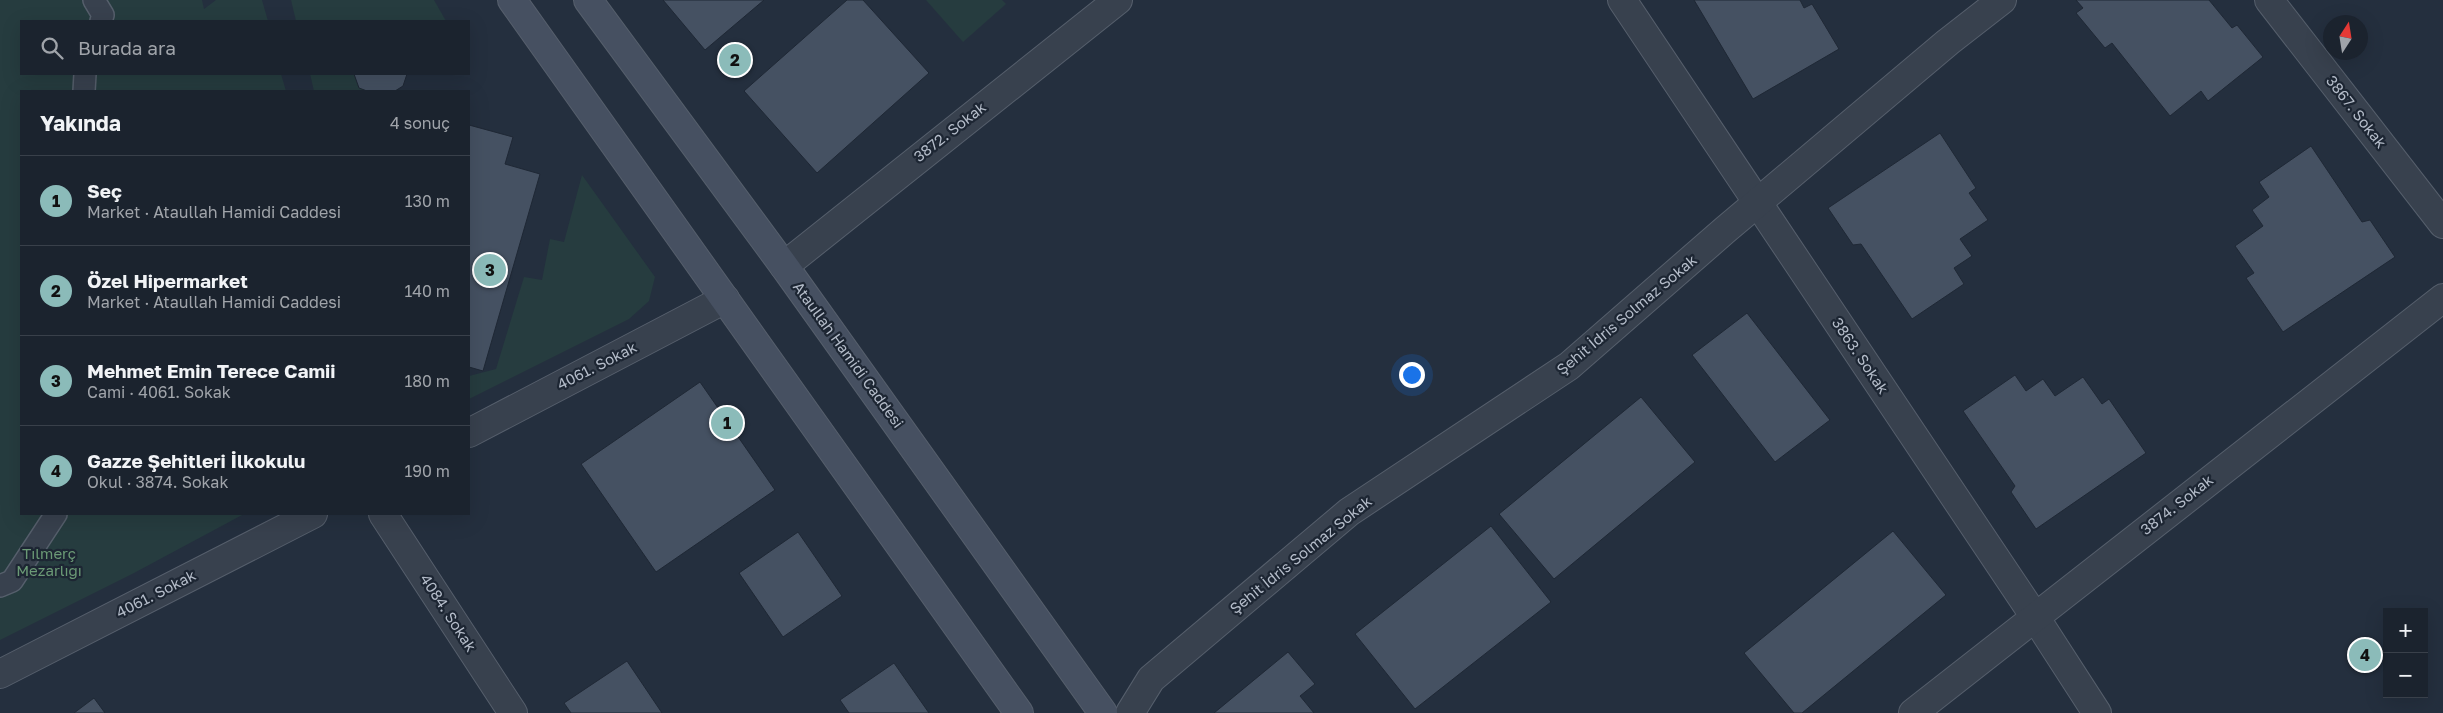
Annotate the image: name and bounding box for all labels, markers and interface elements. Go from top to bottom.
north arrow [2323,15,2368,60]
search box [20,20,470,75]
icon: search [38,34,66,62]
text: Burada ara [78,36,176,59]
pin: 2 [719,41,751,79]
street label: 3867. Sokak [2323,72,2391,152]
street label: 3872. Sokak [910,97,989,165]
text: Yakında [40,110,121,136]
text: 4 sonuç [390,113,450,133]
text: Seç [87,179,122,202]
text: 1 [52,191,60,211]
text: 130 m [405,191,450,211]
text: Market · Ataullah Hamidi Caddesi [87,202,341,222]
street label: Şehit İdris Solmaz Sokak [1553,250,1700,378]
pin: 3 [474,251,506,289]
text: Özel Hipermarket [87,269,248,292]
street label: Ataullah Hamidi Caddesi [790,278,908,431]
text: 2 [51,281,61,301]
text: 140 m [404,281,450,301]
text: Market · Ataullah Hamidi Caddesi [87,292,341,312]
street label: 3863. Sokak [1829,314,1893,397]
street label: 4061. Sokak [554,337,640,393]
text: Mehmet Emin Terece Camii [87,359,335,382]
your location [1399,362,1425,388]
text: 3 [51,371,61,391]
text: 180 m [404,371,450,391]
text: Cami · 4061. Sokak [87,382,231,402]
pin: 1 [711,404,743,442]
text: Gazze Şehitleri İlkokulu [87,449,305,472]
text: 4 [51,461,61,481]
text: 190 m [404,461,450,481]
street label: 3874. Sokak [2137,470,2217,538]
text: Okul · 3874. Sokak [87,472,228,492]
street label: Şehit İdris Solmaz Sokak [1226,491,1375,617]
park label: Tılmerç Mezarlığı [16,544,82,579]
street label: 4061. Sokak [113,565,199,621]
street label: 4084. Sokak [417,570,481,655]
map controls [2383,608,2428,698]
button: + [2383,608,2428,653]
pin: 4 [2349,636,2381,674]
button: − [2383,653,2428,698]

